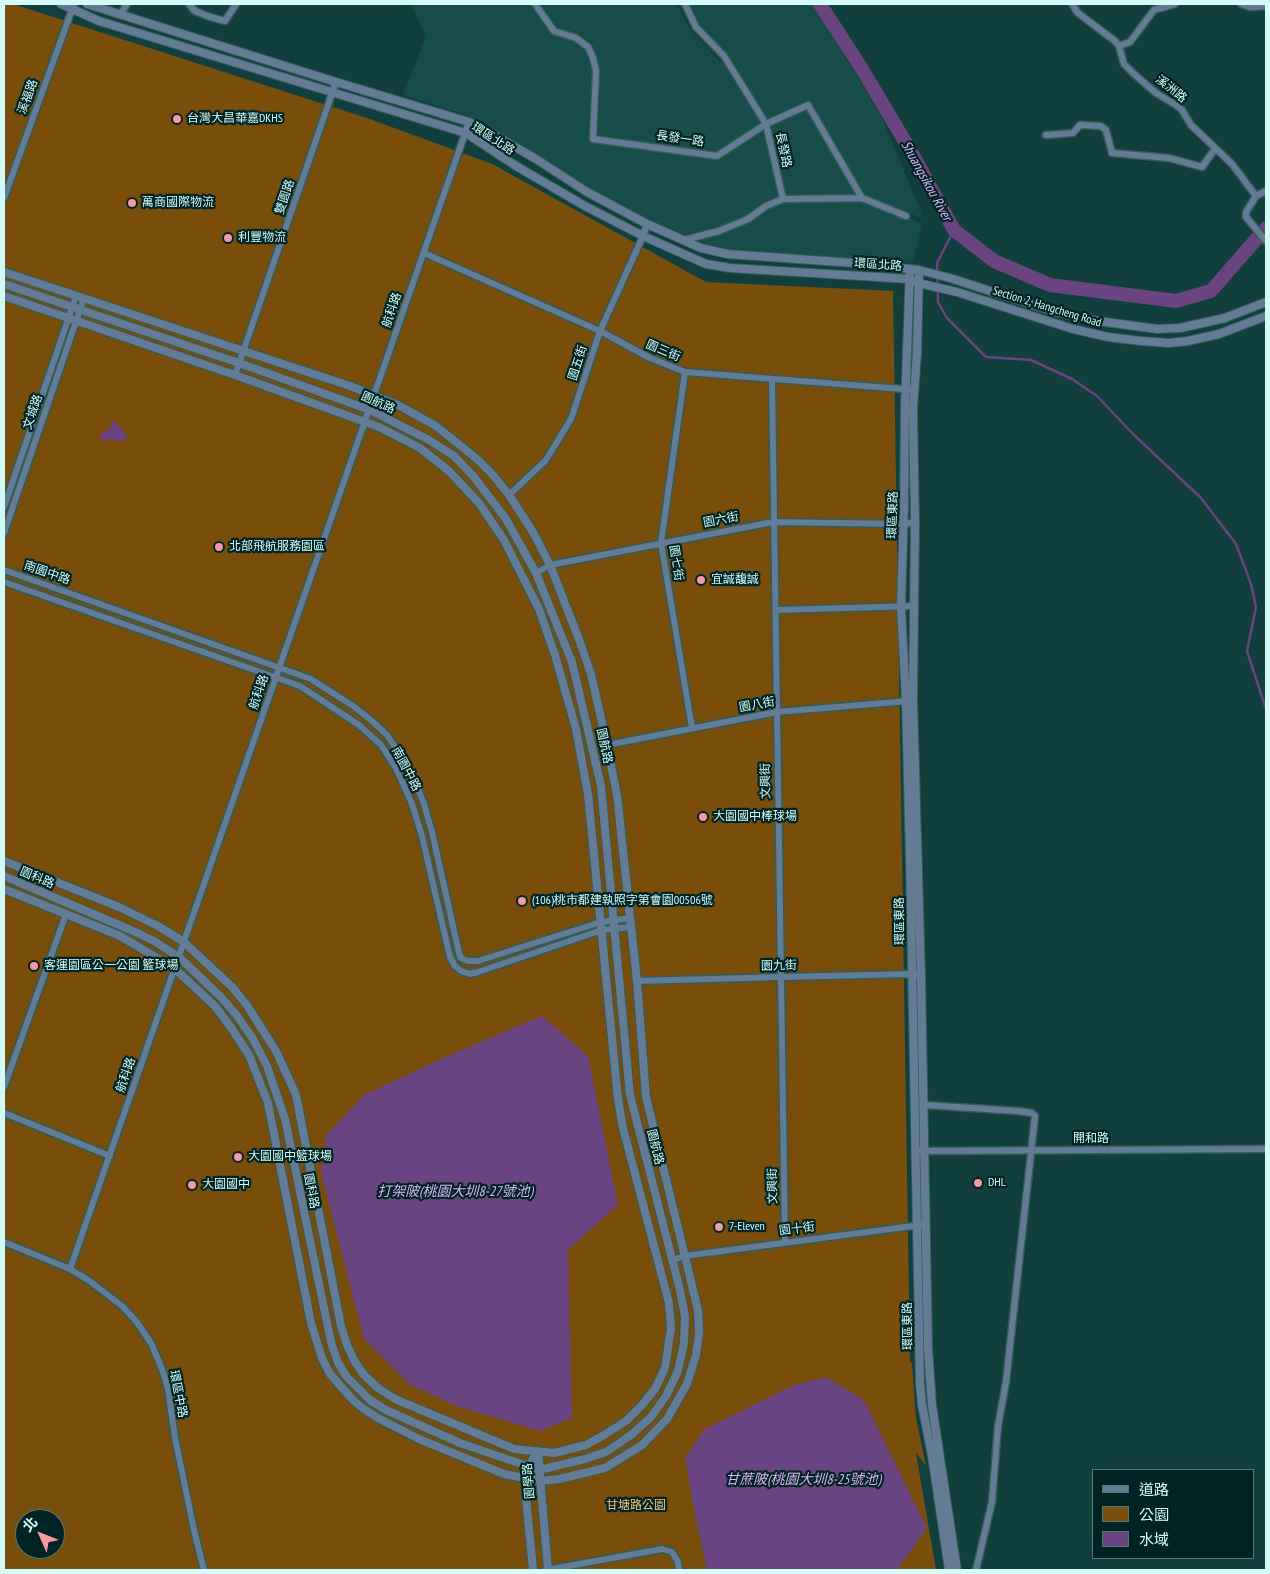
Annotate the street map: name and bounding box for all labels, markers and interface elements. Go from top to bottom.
street label: 溪洲路 [1152,72,1190,106]
street label: 溪福路 [15,78,41,116]
place label: 台灣大昌華嘉DKHS [187,112,283,126]
marker: 台灣大昌華嘉DKHS [171,113,183,125]
street label: 環區北路 [469,120,517,158]
street label: 長發一路 [655,129,705,149]
street label: 長發路 [772,131,794,169]
water label: Shuangsikou River [897,138,955,224]
street label: 雙園路 [272,178,298,216]
place label: 萬商國際物流 [142,196,214,210]
marker: 萬商國際物流 [126,197,138,209]
place label: 利豐物流 [238,231,286,245]
marker: 利豐物流 [222,232,234,244]
street label: 環區北路 [854,256,902,274]
street label: Section 2, Hangcheng Road [991,284,1103,330]
street label: 航科路 [379,291,405,329]
street label: 園三街 [644,337,682,365]
street label: 園五街 [566,344,590,382]
street label: 園航路 [359,389,397,417]
street label: 文城路 [20,393,46,431]
street label: 環區東路 [885,491,901,539]
street label: 園六街 [702,509,740,531]
place label: 北部飛航服務園區 [229,540,325,554]
marker: 北部飛航服務園區 [213,541,225,553]
street label: 園七街 [666,544,686,582]
street label: 南園中路 [22,558,72,588]
place label: 宜誠馥誠 [711,573,759,587]
marker: 宜誠馥誠 [695,574,707,586]
street label: 航科路 [246,673,272,711]
street label: 園八街 [738,695,776,715]
street label: 園航路 [593,727,615,765]
street label: 南園中路 [388,744,424,794]
street label: 文興街 [758,763,774,799]
place label: 大園國中棒球場 [713,810,797,824]
marker: 大園國中棒球場 [697,811,709,823]
street label: 園科路 [18,864,56,892]
place label: (106)桃市都建執照字第會園00506號 [532,894,713,908]
marker: (106)桃市都建執照字第會園00506號 [516,895,528,907]
street label: 環區東路 [892,897,908,945]
street label: 園九街 [761,958,797,974]
place label: 客運園區公一公園 籃球場 [44,959,179,973]
marker: 客運園區公一公園 籃球場 [28,960,40,972]
street label: 航科路 [113,1056,139,1094]
street label: 園航路 [644,1128,666,1166]
street label: 開和路 [1073,1132,1109,1146]
place label: 大園國中籃球場 [248,1150,332,1164]
marker: 大園國中籃球場 [232,1151,244,1163]
street label: 文興街 [765,1168,781,1204]
street label: 園科路 [300,1172,322,1210]
place label: DHL [988,1176,1006,1190]
marker: DHL [972,1177,984,1189]
place label: 大園國中 [202,1178,250,1192]
marker: 大園國中 [186,1179,198,1191]
water label: 打架陂(桃園大圳8-27號池) [377,1184,533,1200]
place label: 7-Eleven [729,1220,765,1234]
street label: 園十街 [778,1220,816,1238]
marker: 7-Eleven [713,1221,725,1233]
street label: 環區東路 [900,1302,916,1350]
street label: 環區中路 [166,1369,190,1419]
street label: 園學路 [520,1462,538,1500]
legend [1092,1469,1255,1559]
water label: 甘蔗陂(桃園大圳8-25號池) [725,1472,881,1488]
text: 道路 [1139,1480,1169,1499]
park label: 甘塘路公園 [606,1499,666,1513]
text: 公園 [1139,1505,1169,1524]
north arrow [15,1509,65,1559]
text: 北 [19,1513,41,1536]
text: 水域 [1139,1530,1169,1549]

